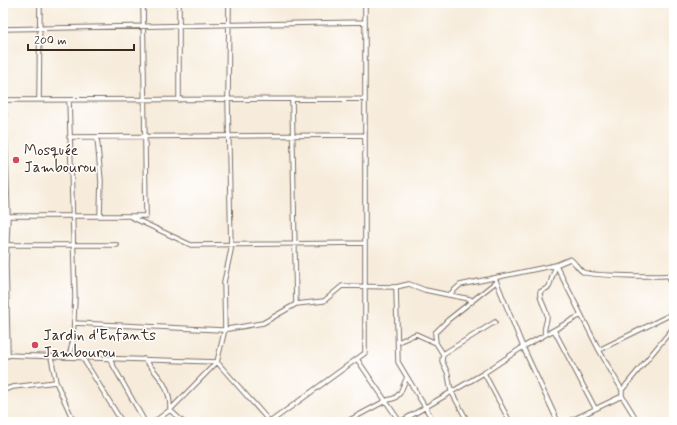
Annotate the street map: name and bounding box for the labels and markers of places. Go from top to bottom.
place label: Mosquée Jambourou [24,141,96,178]
marker: Mosquée Jambourou [11,155,21,165]
place label: Jardin d'Enfants Jambourou [43,326,156,363]
marker: Jardin d'Enfants Jambourou [30,340,40,350]

